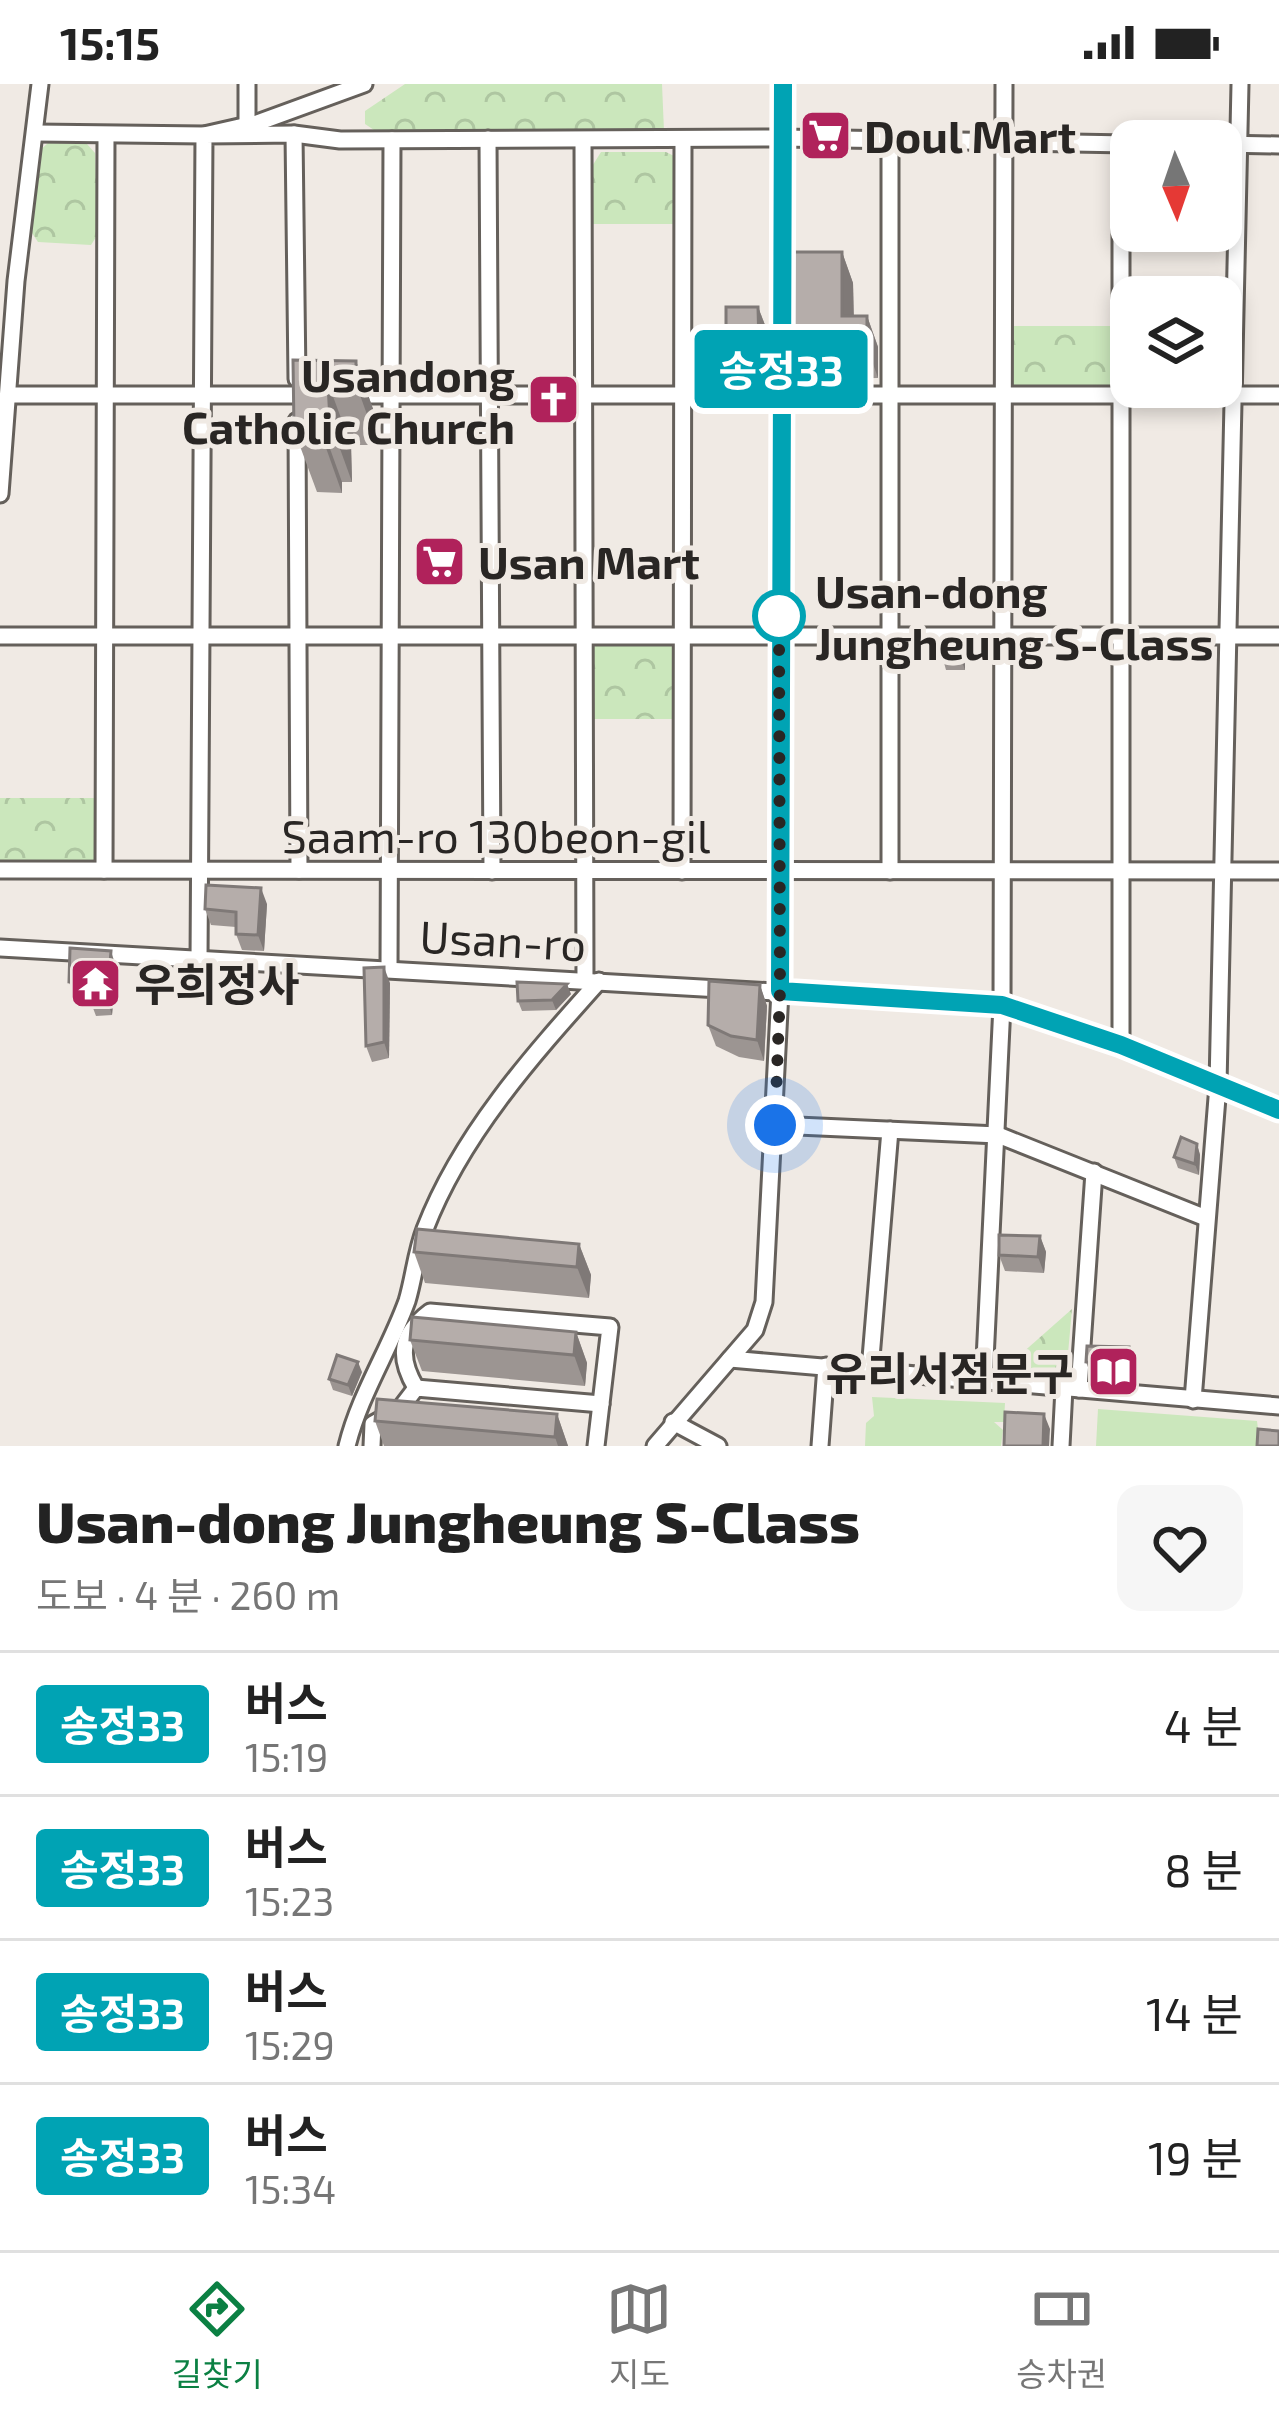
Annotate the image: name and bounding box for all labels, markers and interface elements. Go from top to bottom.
text: 15:15 [60,15,160,69]
supermarket icon: Doul Mart [797,107,853,163]
place label: Doul Mart [864,108,1076,162]
north arrow [1110,120,1242,252]
map controls [1110,120,1242,408]
button: layers [1110,276,1242,408]
line badge: 송정33 [697,330,865,408]
text: 송정33 [719,344,843,394]
place label: Usandong Catholic Church [182,347,515,453]
church icon: Usandong Catholic Church [526,372,582,428]
supermarket icon: Usan Mart [411,533,467,589]
place label: Usan Mart [478,534,700,588]
place label: Usan-dong Jungheung S-Class [815,563,1213,669]
marker: Usan-dong Jungheung S-Class [754,591,804,641]
street label: Saam-ro 130beon-gil [282,808,710,862]
street label: Usan-ro [418,908,588,970]
temple icon: 우희정사 [67,955,123,1011]
place label: 우희정사 [134,956,300,1010]
your location [745,1095,805,1155]
library icon: 유리서점문구 [1085,1344,1141,1400]
place label: 유리서점문구 [826,1345,1074,1399]
button: heart [1117,1485,1243,1611]
text: Usan-dong Jungheung S-Class [36,1486,860,1554]
text: 도보 · 4 분 · 260 m [36,1571,340,1618]
text: 버스 [245,1675,328,1729]
text: 4 분 [1164,1698,1243,1752]
text: 송정33 [60,1699,185,1749]
text: 15:19 [245,1733,328,1780]
text: 버스 [245,1819,328,1873]
text: 8 분 [1164,1842,1243,1896]
text: 송정33 [60,1843,185,1893]
text: 15:23 [245,1877,334,1924]
text: 버스 [245,1963,328,2017]
text: 14 분 [1146,1986,1243,2040]
text: 송정33 [60,1987,185,2037]
text: 15:29 [245,2021,335,2068]
text: 버스 [245,2107,328,2161]
text: 19 분 [1148,2130,1243,2184]
text: 송정33 [60,2131,185,2181]
text: 15:34 [245,2165,336,2212]
tab: 길찾기 [172,2276,263,2396]
tab: 지도 [606,2276,672,2396]
tab: 승차권 [1016,2276,1107,2396]

